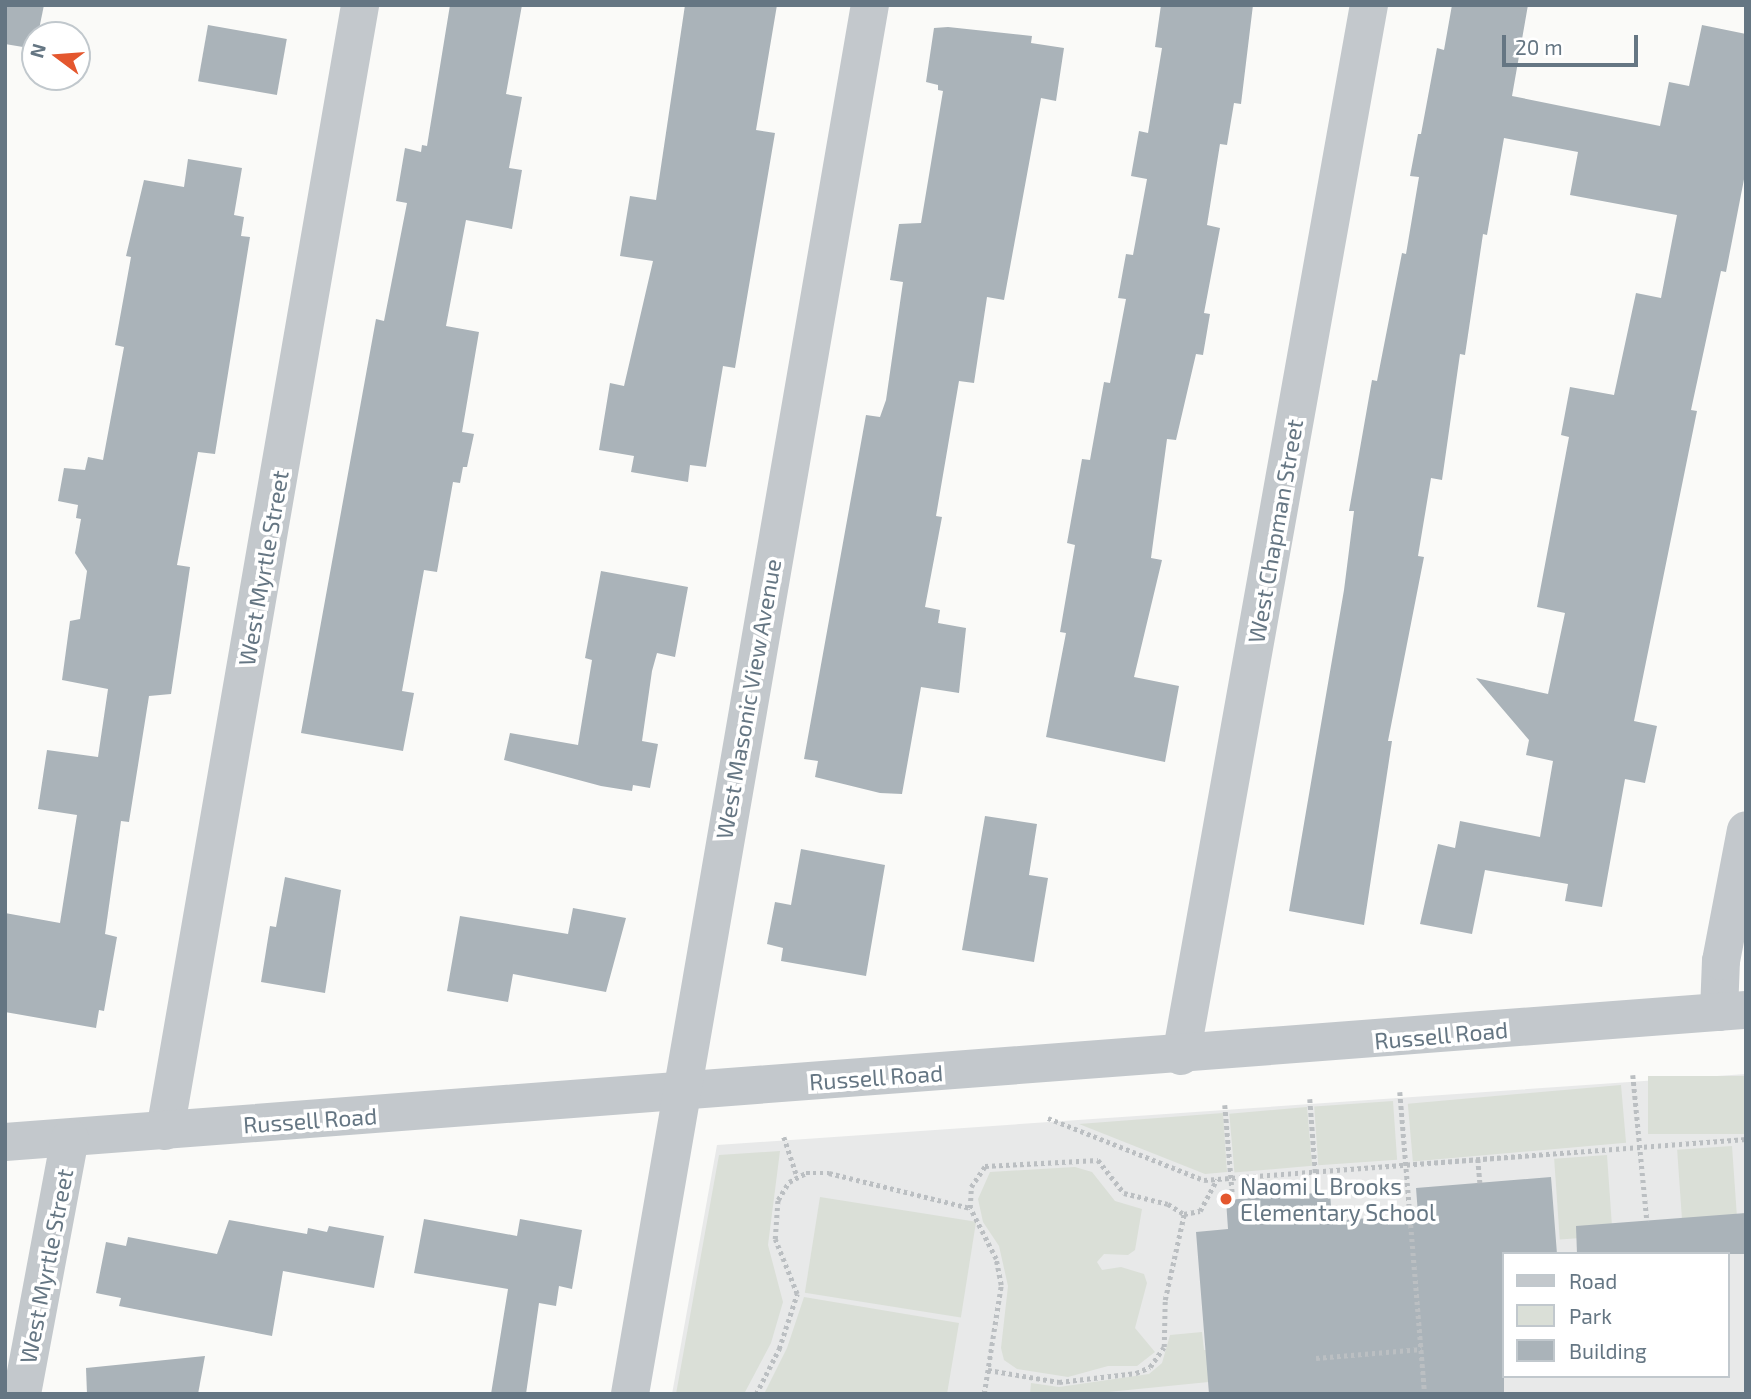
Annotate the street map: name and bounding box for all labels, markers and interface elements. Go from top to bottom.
north arrow [21,21,91,91]
scale bar [1506,21,1642,65]
text: 20 m [1515,34,1563,59]
text: N [24,41,50,60]
street label: West Chapman Street [1242,417,1308,645]
street label: West Myrtle Street [232,468,294,668]
street label: West Masonic View Avenue [710,556,786,842]
street label: Russell Road [1373,1015,1509,1055]
street label: Russell Road [808,1059,944,1095]
street label: Russell Road [242,1102,378,1138]
street label: West Myrtle Street [14,1166,78,1366]
place label: Naomi L Brooks Elementary School [1240,1172,1436,1226]
marker: Naomi L Brooks Elementary School [1218,1191,1234,1207]
legend [1502,1252,1730,1378]
text: Road [1569,1268,1617,1293]
text: Park [1569,1303,1612,1328]
text: Building [1569,1338,1647,1363]

